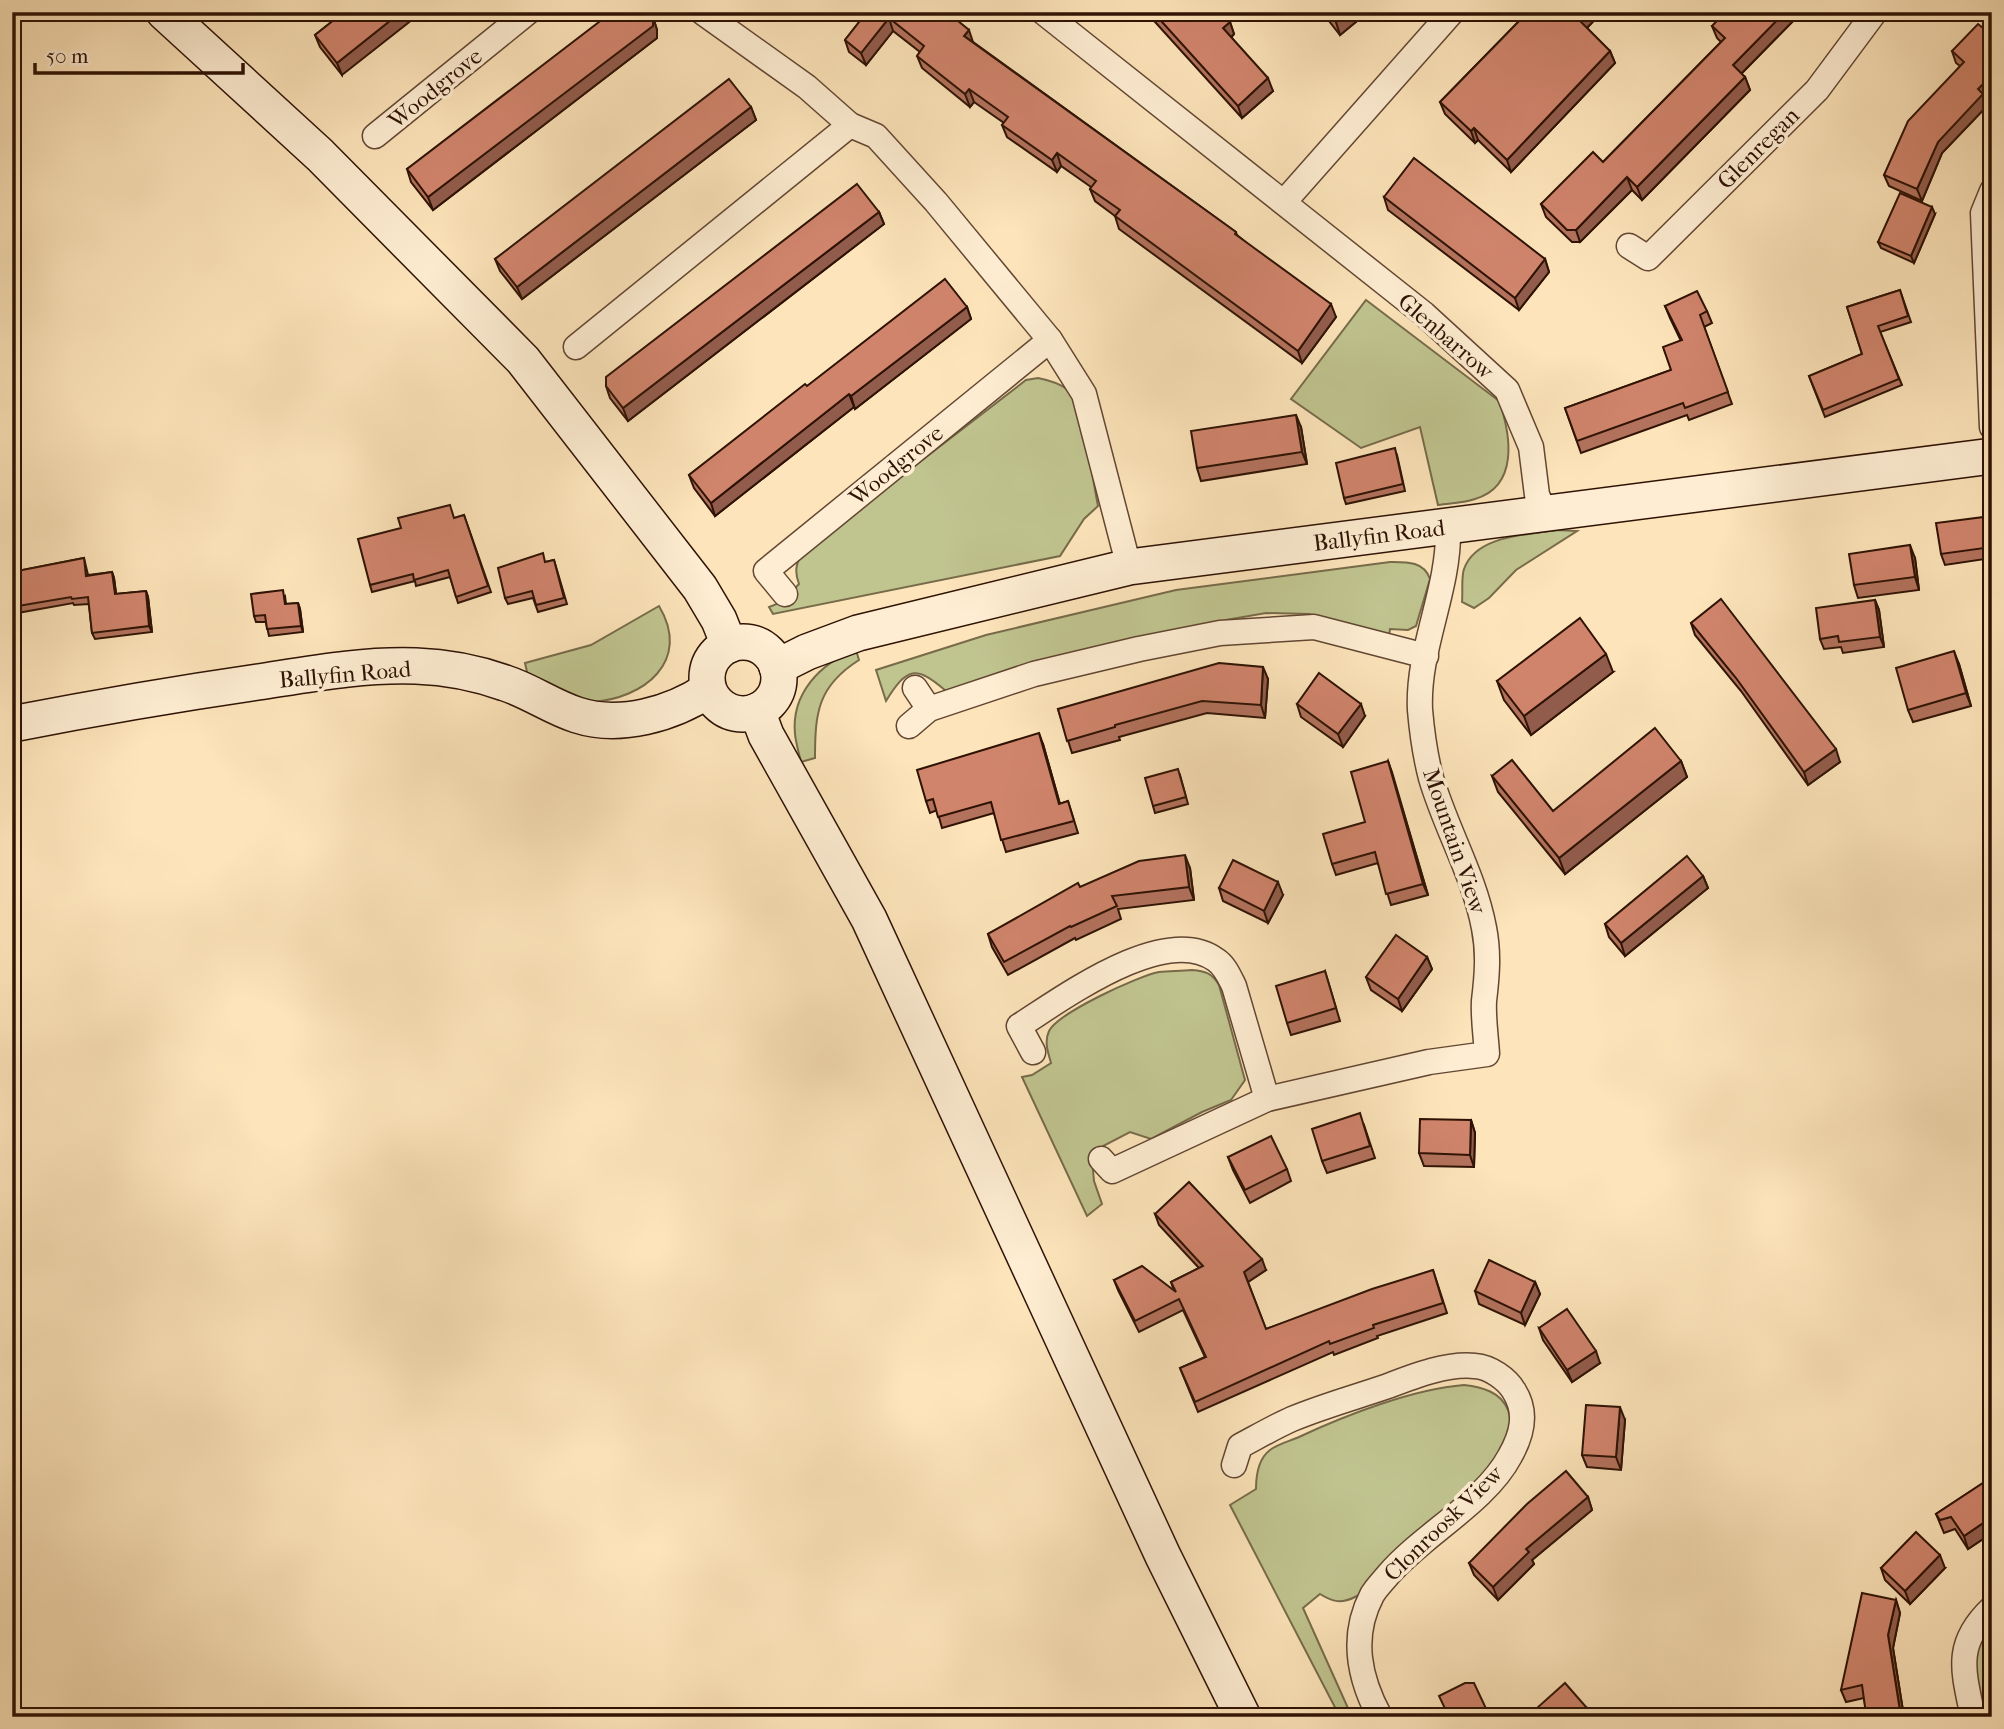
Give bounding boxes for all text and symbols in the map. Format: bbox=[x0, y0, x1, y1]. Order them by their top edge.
scale bar bbox=[35, 32, 243, 76]
street label: Woodgrove bbox=[382, 42, 488, 135]
text: 50 m bbox=[46, 44, 89, 68]
street label: Glenregan bbox=[1712, 101, 1805, 195]
street label: Glenbarrow bbox=[1392, 288, 1499, 386]
street label: Woodgrove bbox=[843, 419, 949, 512]
street label: Ballyfin Road bbox=[1312, 514, 1447, 557]
street label: Ballyfin Road bbox=[278, 655, 413, 694]
street label: Mountain View bbox=[1417, 765, 1492, 918]
street label: Clonroosk View bbox=[1378, 1459, 1509, 1587]

